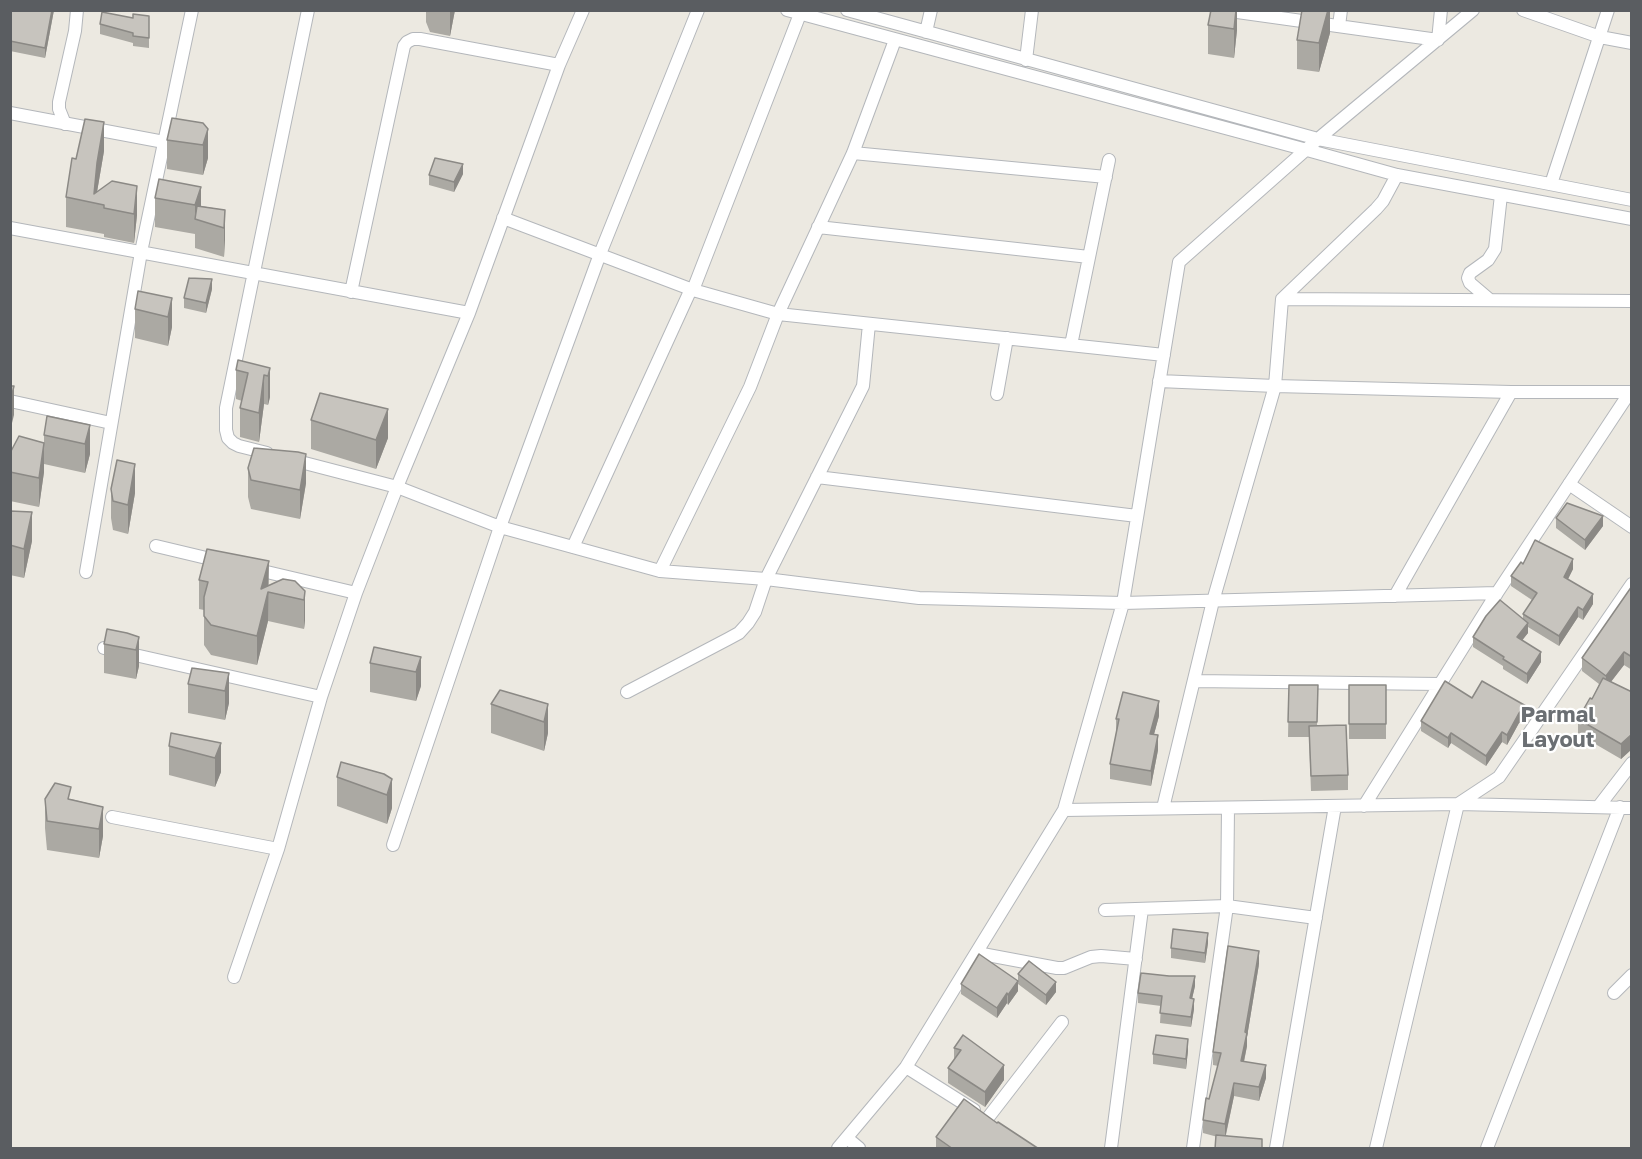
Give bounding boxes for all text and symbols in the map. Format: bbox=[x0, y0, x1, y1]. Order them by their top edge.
district label: Parmal Layout bbox=[1520, 702, 1596, 754]

